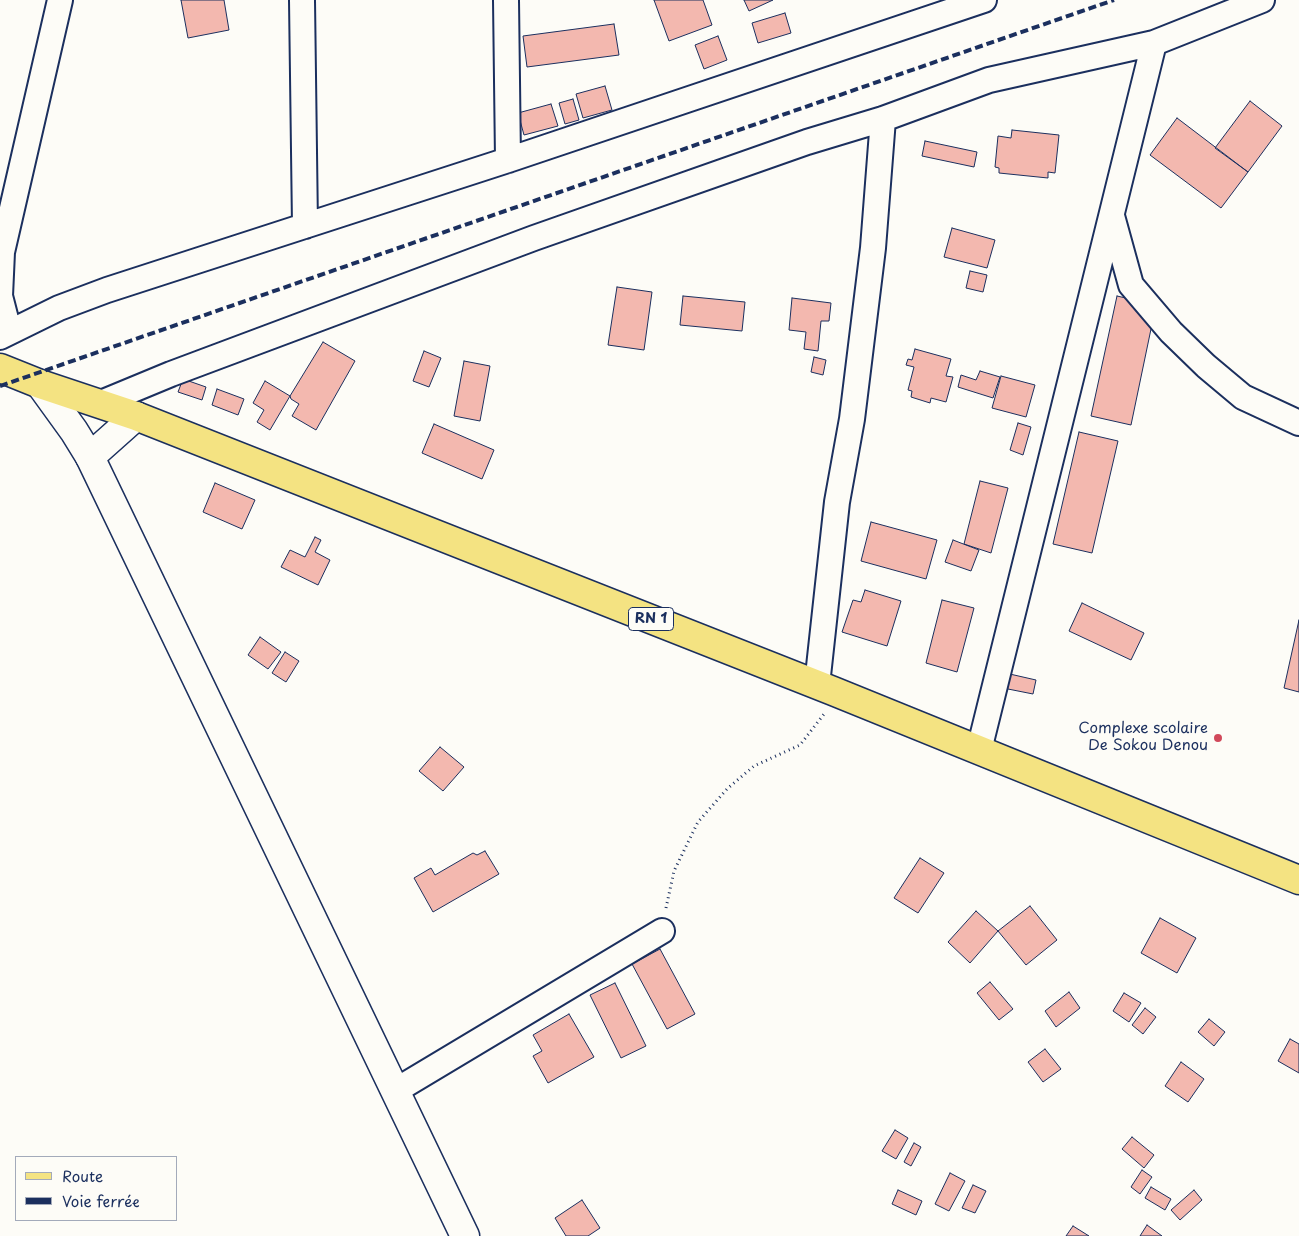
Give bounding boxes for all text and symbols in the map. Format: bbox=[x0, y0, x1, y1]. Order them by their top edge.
road number: RN 1 bbox=[628, 608, 674, 630]
place label: Complexe scolaire De Sokou Denou bbox=[1078, 720, 1208, 755]
marker: Complexe scolaire De Sokou Denou bbox=[1212, 732, 1224, 744]
legend bbox=[15, 1156, 178, 1221]
text: Route bbox=[62, 1164, 103, 1187]
text: Voie ferrée bbox=[62, 1189, 140, 1212]

